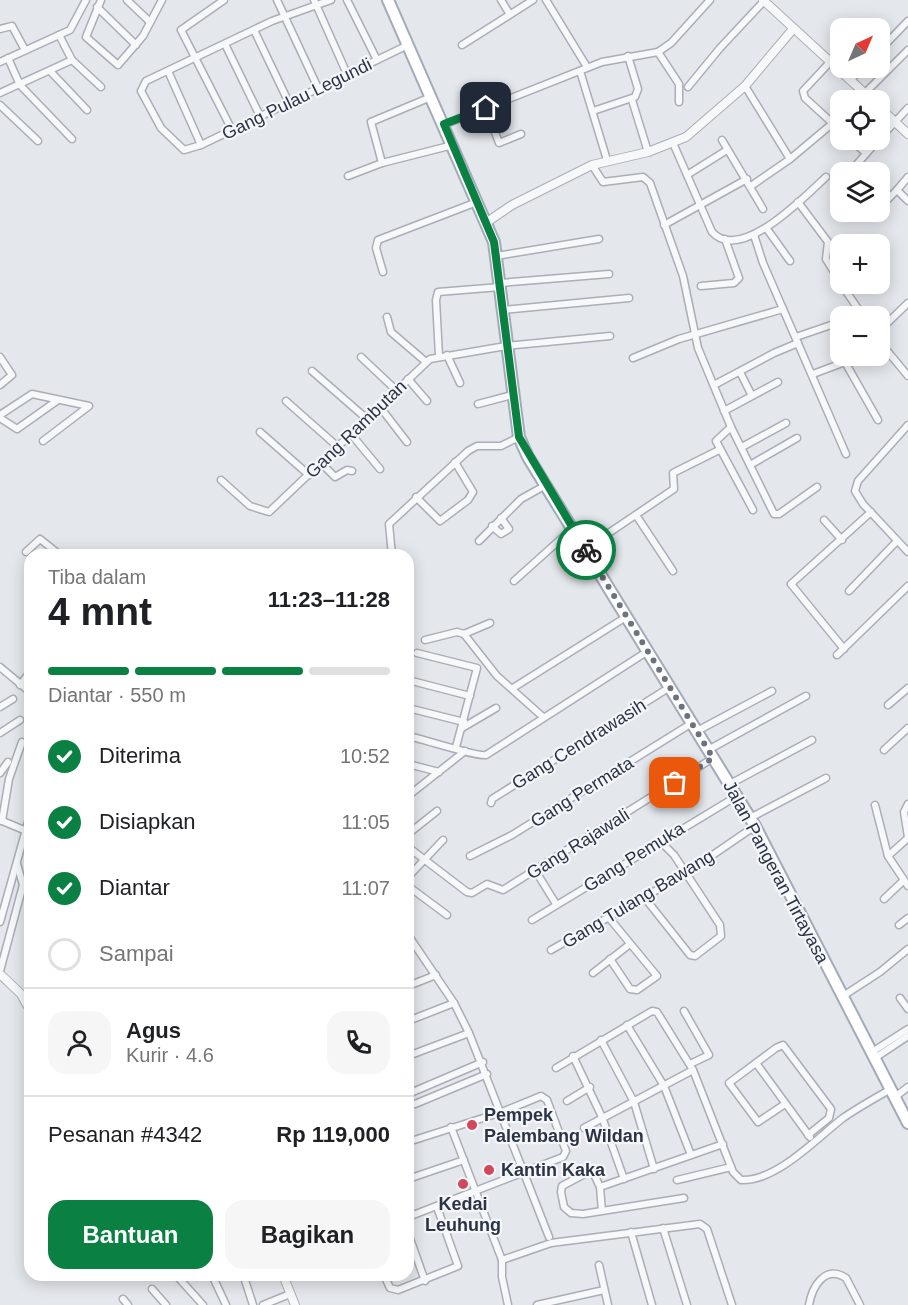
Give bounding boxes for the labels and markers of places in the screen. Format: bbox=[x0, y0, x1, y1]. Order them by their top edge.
pin bbox=[460, 82, 511, 133]
pin bbox=[649, 757, 700, 808]
place label: Pempek Palembang Wildan bbox=[484, 1105, 644, 1146]
marker: Pempek Palembang Wildan bbox=[465, 1118, 479, 1132]
place label: Kantin Kaka bbox=[501, 1160, 606, 1180]
marker: Kantin Kaka bbox=[482, 1163, 496, 1177]
marker: Kedai Leuhung bbox=[456, 1177, 470, 1191]
place label: Kedai Leuhung bbox=[425, 1194, 501, 1235]

